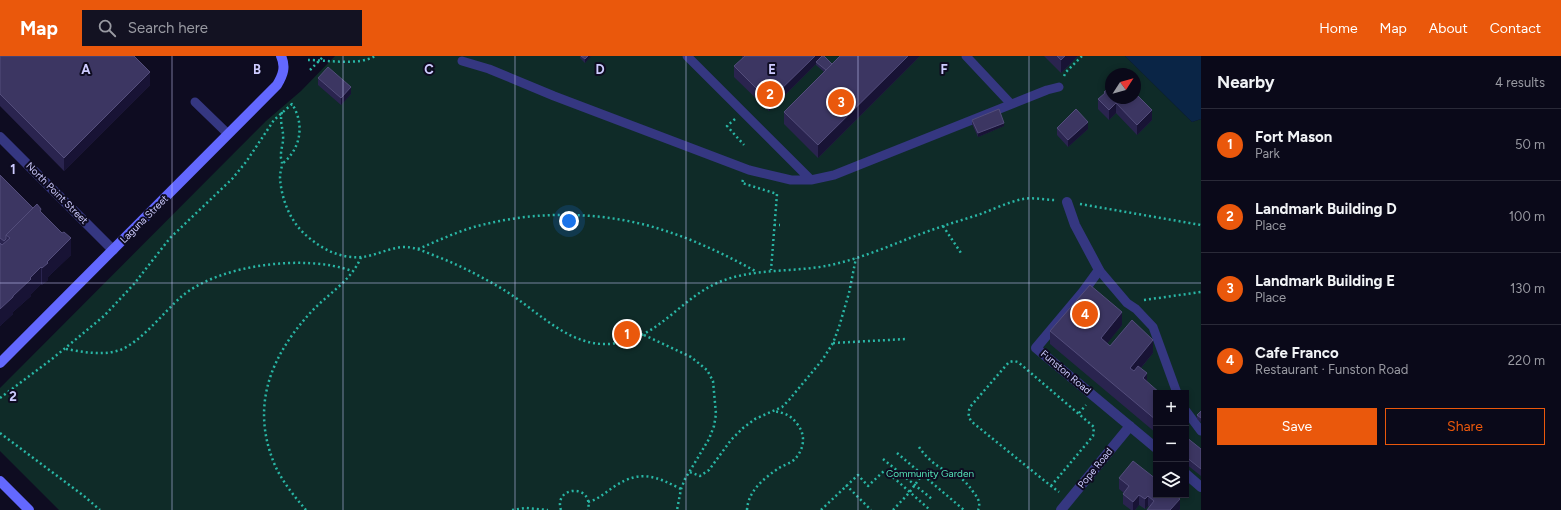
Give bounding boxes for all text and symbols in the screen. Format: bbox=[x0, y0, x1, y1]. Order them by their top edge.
search box bbox=[82, 10, 362, 46]
text: Map bbox=[20, 17, 58, 40]
icon: search bbox=[96, 17, 118, 39]
text: Search here bbox=[128, 19, 208, 37]
text: Home bbox=[1319, 20, 1358, 37]
text: Map bbox=[1380, 20, 1407, 37]
text: About bbox=[1429, 20, 1468, 37]
text: Contact bbox=[1490, 20, 1541, 37]
text: A bbox=[81, 62, 91, 77]
text: B bbox=[253, 62, 261, 77]
text: C bbox=[424, 62, 434, 77]
text: D bbox=[595, 62, 605, 77]
text: E bbox=[768, 62, 776, 77]
text: F bbox=[940, 62, 948, 77]
north arrow bbox=[1105, 68, 1141, 104]
text: Nearby bbox=[1217, 72, 1275, 92]
text: 4 results bbox=[1495, 75, 1545, 90]
pin: 2 bbox=[757, 79, 783, 109]
pin: 3 bbox=[828, 87, 854, 117]
text: Fort Mason bbox=[1255, 128, 1332, 146]
text: 1 bbox=[1227, 137, 1233, 152]
text: 50 m bbox=[1515, 137, 1545, 152]
text: Park bbox=[1255, 146, 1280, 161]
street label: North Point Street bbox=[23, 159, 91, 227]
text: 1 bbox=[10, 162, 16, 177]
street label: Laguna Street bbox=[117, 192, 171, 246]
text: Landmark Building D bbox=[1255, 200, 1397, 218]
text: 2 bbox=[1226, 209, 1234, 224]
text: 100 m bbox=[1509, 209, 1545, 224]
your location bbox=[559, 211, 579, 231]
text: Place bbox=[1255, 218, 1286, 233]
text: Landmark Building E bbox=[1255, 272, 1395, 290]
text: 3 bbox=[1226, 281, 1234, 296]
text: 130 m bbox=[1510, 281, 1545, 296]
text: Place bbox=[1255, 290, 1286, 305]
pin: 4 bbox=[1072, 299, 1098, 329]
pin: 1 bbox=[614, 319, 640, 349]
text: Cafe Franco bbox=[1255, 344, 1339, 362]
street label: Funston Road bbox=[1038, 347, 1094, 397]
text: 4 bbox=[1226, 353, 1234, 368]
text: 220 m bbox=[1508, 353, 1545, 368]
text: Restaurant · Funston Road bbox=[1255, 362, 1408, 377]
text: 2 bbox=[9, 389, 17, 404]
map controls bbox=[1153, 390, 1189, 498]
button: + bbox=[1153, 390, 1189, 426]
button: Save bbox=[1217, 408, 1377, 445]
button: Share bbox=[1385, 408, 1545, 445]
button: − bbox=[1153, 426, 1189, 462]
street label: Pope Road bbox=[1075, 445, 1115, 491]
button: layers bbox=[1153, 462, 1189, 498]
park label: Community Garden bbox=[886, 467, 974, 480]

